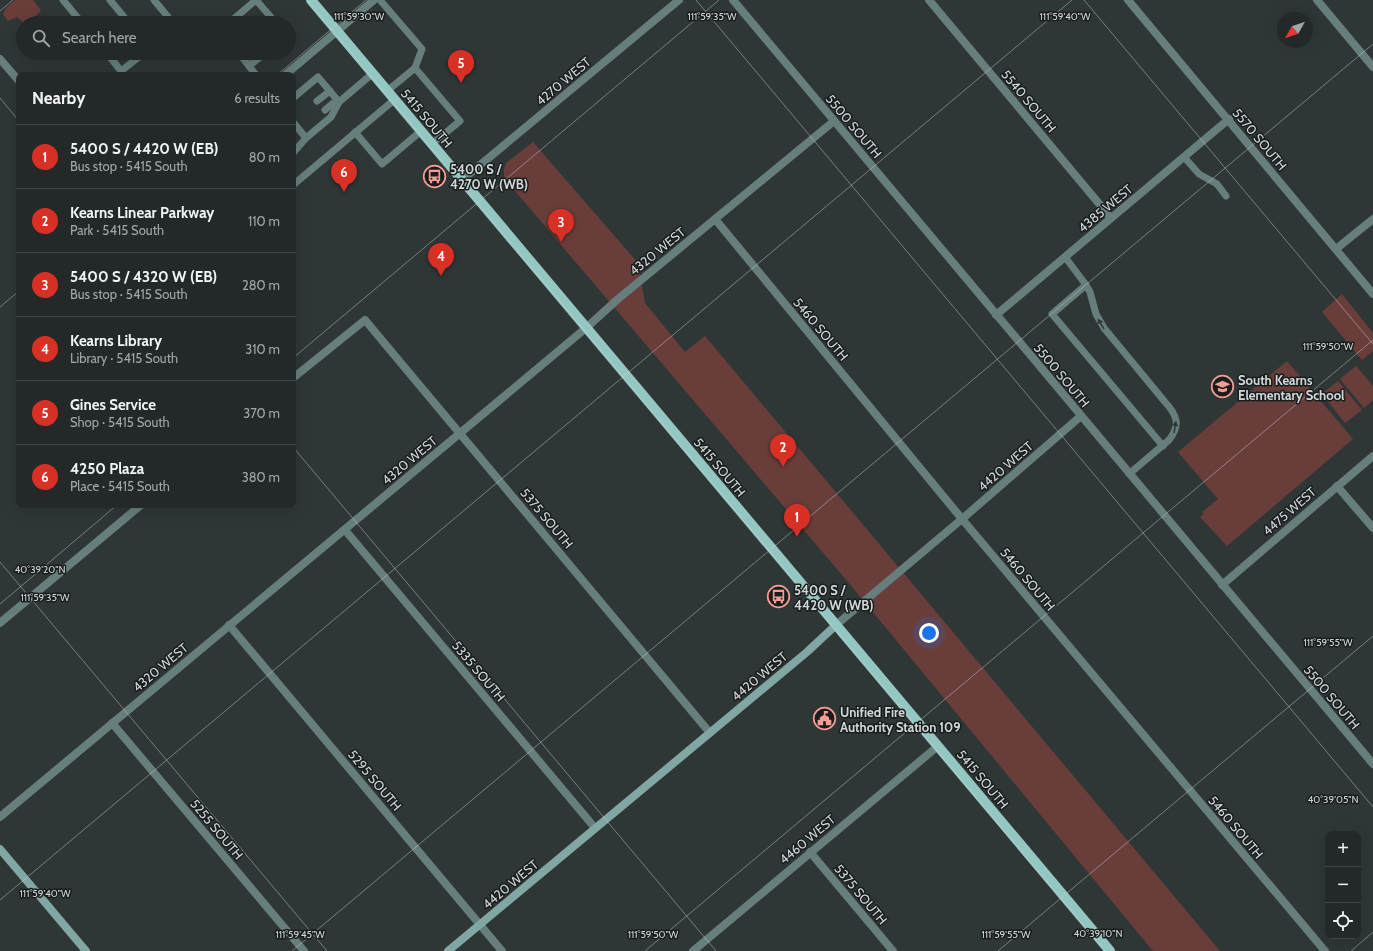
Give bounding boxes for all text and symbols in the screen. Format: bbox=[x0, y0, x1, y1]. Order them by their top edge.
text: 111°59'30"W bbox=[334, 10, 385, 23]
text: 111°59'35"W bbox=[687, 10, 737, 23]
text: 111°59'40"W bbox=[1040, 10, 1091, 23]
north arrow bbox=[1277, 12, 1313, 48]
search box bbox=[16, 16, 296, 60]
icon: search bbox=[30, 27, 52, 49]
text: Search here bbox=[62, 29, 137, 47]
pin: 5 bbox=[448, 50, 474, 83]
street label: 4270 WEST bbox=[532, 53, 594, 109]
street label: 5540 SOUTH bbox=[998, 66, 1060, 136]
street label: 5415 SOUTH bbox=[398, 85, 456, 151]
text: Nearby bbox=[32, 88, 85, 108]
text: 6 results bbox=[234, 90, 280, 106]
street label: 5500 SOUTH bbox=[823, 91, 885, 161]
street label: 5570 SOUTH bbox=[1230, 105, 1290, 173]
text: 5400 S / 4420 W (EB) bbox=[70, 140, 218, 158]
text: 1 bbox=[43, 149, 47, 165]
text: 80 m bbox=[249, 149, 280, 165]
text: Bus stop · 5415 South bbox=[70, 158, 188, 174]
pin: 6 bbox=[331, 159, 357, 192]
place label: 5400 S / 4270 W (WB) bbox=[450, 161, 528, 192]
bus stop icon: 5400 S / 4270 W (WB) bbox=[421, 163, 447, 189]
street label: 4385 WEST bbox=[1074, 180, 1136, 235]
text: Kearns Linear Parkway bbox=[70, 204, 214, 222]
pin: 3 bbox=[548, 209, 574, 242]
text: 2 bbox=[42, 213, 48, 229]
text: 110 m bbox=[248, 213, 280, 229]
text: Park · 5415 South bbox=[70, 222, 164, 238]
street label: 4320 WEST bbox=[626, 224, 688, 278]
pin: 4 bbox=[428, 243, 454, 276]
text: 5400 S / 4320 W (EB) bbox=[70, 268, 217, 286]
text: 3 bbox=[41, 277, 49, 293]
text: 280 m bbox=[242, 277, 280, 293]
text: Bus stop · 5415 South bbox=[70, 286, 188, 302]
street label: 5460 SOUTH bbox=[790, 294, 852, 364]
one-way arrow bbox=[1098, 318, 1105, 330]
text: Kearns Library bbox=[70, 332, 162, 350]
street label: 5500 SOUTH bbox=[1031, 340, 1093, 410]
text: 111°59'50"W bbox=[1303, 340, 1354, 353]
text: 4 bbox=[41, 341, 49, 357]
text: 310 m bbox=[245, 341, 280, 357]
text: Library · 5415 South bbox=[70, 350, 178, 366]
place label: South Kearns Elementary School bbox=[1238, 372, 1345, 403]
school or university icon: South Kearns Elementary School bbox=[1209, 374, 1235, 400]
text: Gines Service bbox=[70, 396, 156, 414]
text: 5 bbox=[42, 405, 48, 421]
text: 370 m bbox=[243, 405, 280, 421]
text: Shop · 5415 South bbox=[70, 414, 170, 430]
one-way arrow bbox=[1172, 421, 1178, 433]
street label: 4320 WEST bbox=[378, 432, 440, 488]
street label: 5415 SOUTH bbox=[691, 434, 749, 500]
pin: 2 bbox=[770, 434, 796, 467]
street label: 4420 WEST bbox=[974, 438, 1036, 494]
text: 4250 Plaza bbox=[70, 460, 144, 478]
text: 6 bbox=[41, 469, 49, 485]
text: 380 m bbox=[242, 469, 280, 485]
text: Place · 5415 South bbox=[70, 478, 170, 494]
street label: 4475 WEST bbox=[1259, 483, 1319, 539]
street label: 5375 SOUTH bbox=[517, 485, 577, 551]
pin: 1 bbox=[784, 504, 810, 537]
street label: 5460 SOUTH bbox=[997, 544, 1059, 614]
text: 40°39'20"N bbox=[15, 563, 65, 576]
place label: 5400 S / 4420 W (WB) bbox=[794, 582, 873, 613]
bus stop icon: 5400 S / 4420 W (WB) bbox=[766, 584, 792, 610]
text: 111°59'35"W bbox=[20, 591, 70, 604]
your location bbox=[919, 623, 939, 643]
text: 111°59'55"W bbox=[1303, 636, 1353, 649]
street label: 5335 SOUTH bbox=[449, 637, 509, 705]
street label: 4320 WEST bbox=[129, 639, 191, 695]
street label: 4420 WEST bbox=[728, 648, 790, 704]
street label: 5500 SOUTH bbox=[1301, 662, 1363, 732]
place label: Unified Fire Authority Station 109 bbox=[840, 704, 961, 735]
public building icon: Unified Fire Authority Station 109 bbox=[811, 706, 837, 732]
street label: 5295 SOUTH bbox=[345, 746, 405, 814]
street label: 5415 SOUTH bbox=[954, 746, 1012, 812]
street label: 5460 SOUTH bbox=[1205, 792, 1267, 862]
text: 40°39'05"N bbox=[1307, 793, 1359, 806]
street label: 5255 SOUTH bbox=[187, 796, 247, 862]
street label: 4460 WEST bbox=[776, 811, 838, 867]
map controls bbox=[1325, 831, 1361, 939]
button: + bbox=[1325, 831, 1361, 867]
street label: 4420 WEST bbox=[479, 856, 541, 912]
street label: 5375 SOUTH bbox=[831, 861, 891, 927]
button: − bbox=[1325, 867, 1361, 903]
text: 111°59'40"W bbox=[20, 887, 71, 900]
button: locate bbox=[1325, 903, 1361, 939]
text: 40°39'10"N bbox=[1074, 927, 1122, 940]
text: 111°59'45"W bbox=[275, 928, 325, 941]
text: 111°59'50"W bbox=[628, 928, 679, 941]
text: 111°59'55"W bbox=[981, 928, 1031, 941]

